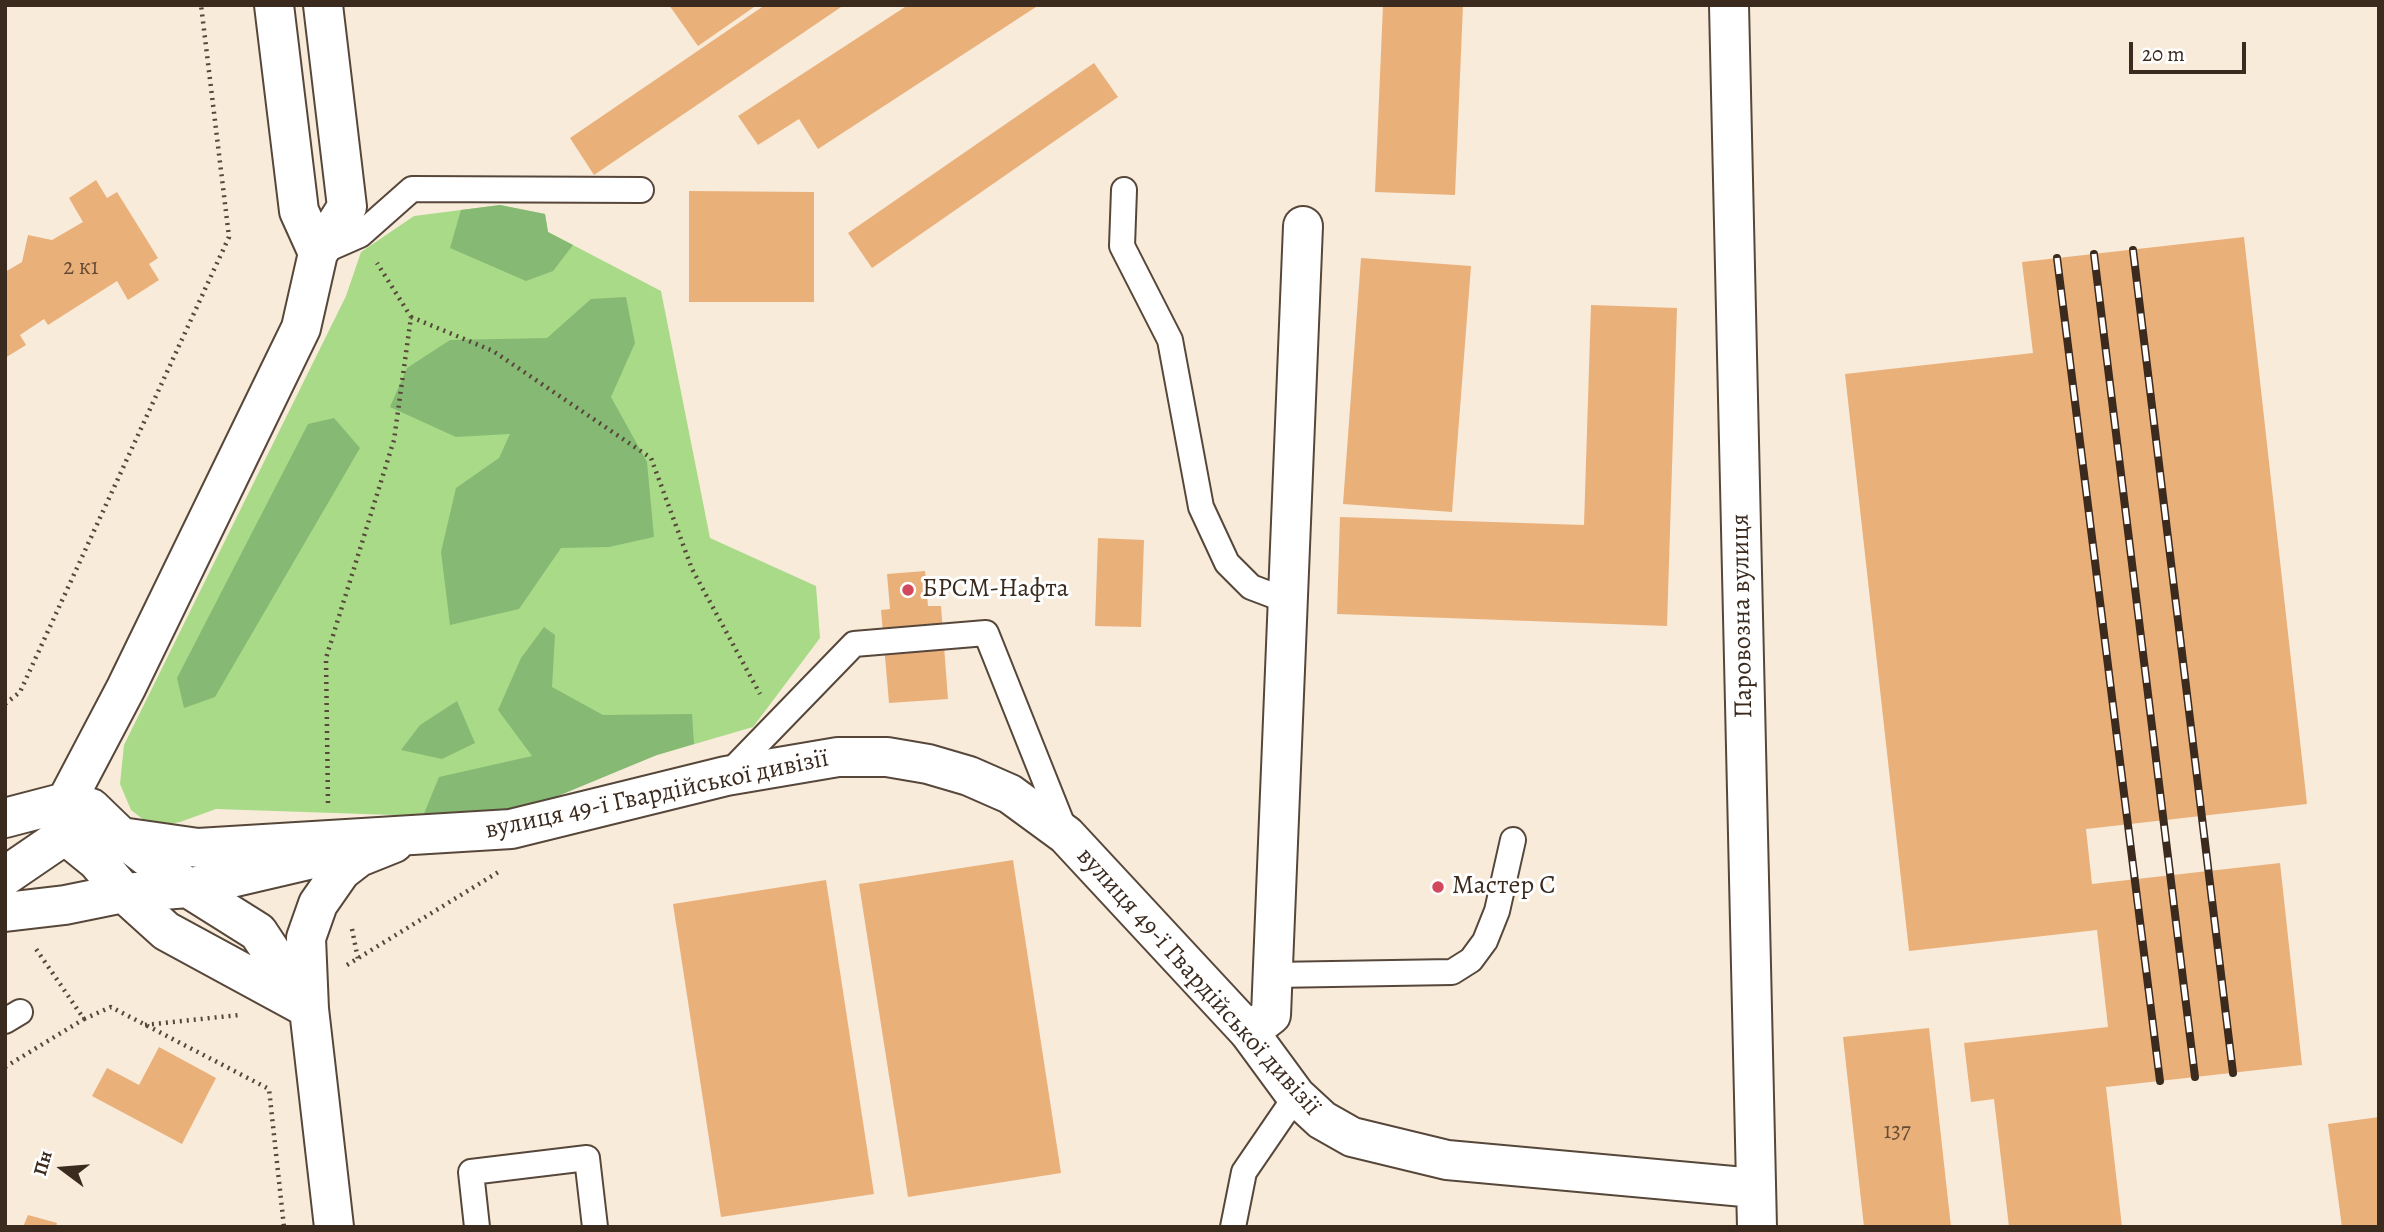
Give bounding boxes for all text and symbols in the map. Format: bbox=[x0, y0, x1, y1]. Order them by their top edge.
scale bar bbox=[2132, 28, 2249, 72]
text: 20 m bbox=[2142, 40, 2185, 68]
house number: 2 к1 bbox=[63, 254, 99, 282]
street label: Паровозна вулиця bbox=[1726, 513, 1760, 719]
place label: БРСМ-Нафта bbox=[922, 574, 1069, 606]
marker: БРСМ-Нафта bbox=[900, 582, 916, 598]
street label: вулиця 49-ї Гвардійської дивізії bbox=[482, 743, 832, 847]
street label: вулиця 49-ї Гвардійської дивізії bbox=[1069, 841, 1327, 1123]
place label: Мастер С bbox=[1452, 871, 1556, 903]
marker: Мастер С bbox=[1430, 879, 1446, 895]
house number: 137 bbox=[1883, 1118, 1911, 1146]
north arrow bbox=[28, 1134, 98, 1204]
text: Пн bbox=[27, 1148, 59, 1179]

